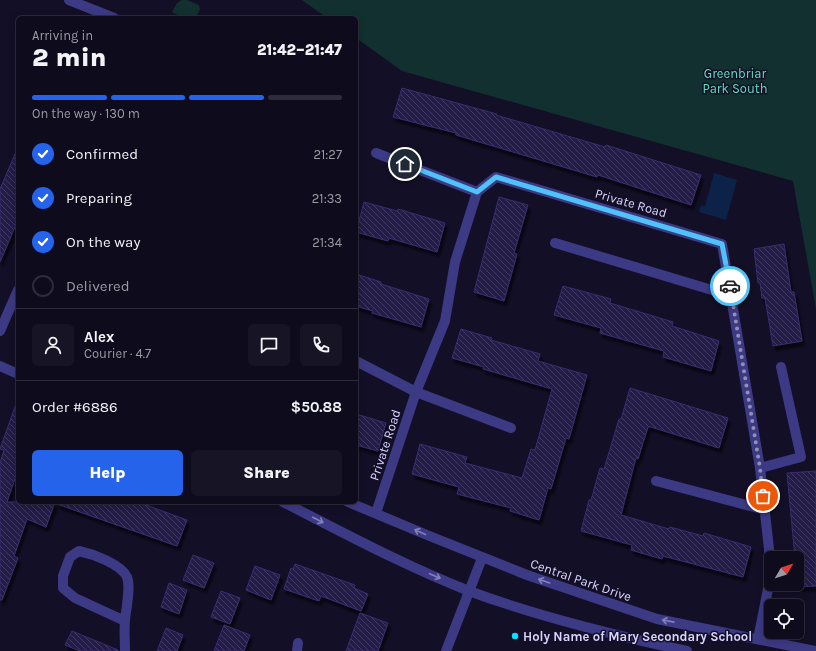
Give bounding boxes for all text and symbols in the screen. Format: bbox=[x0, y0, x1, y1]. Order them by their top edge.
text: Arriving in bbox=[32, 28, 93, 43]
text: 21:42–21:47 bbox=[257, 41, 342, 59]
text: 2 min bbox=[32, 42, 107, 73]
park label: Greenbriar Park South bbox=[702, 66, 768, 96]
text: On the way · 130 m bbox=[32, 106, 140, 121]
icon: check bbox=[32, 143, 54, 165]
text: Confirmed bbox=[66, 145, 138, 163]
text: 21:27 bbox=[314, 147, 342, 162]
pin bbox=[388, 147, 422, 181]
icon: home bbox=[394, 153, 416, 175]
street label: Private Road bbox=[593, 186, 669, 220]
icon: check bbox=[32, 187, 54, 209]
text: Preparing bbox=[66, 189, 132, 207]
text: 21:33 bbox=[312, 191, 342, 206]
icon: check bbox=[32, 231, 54, 253]
text: On the way bbox=[66, 233, 140, 251]
text: 21:34 bbox=[312, 235, 342, 250]
courier bbox=[710, 266, 750, 306]
icon: car bbox=[719, 275, 741, 297]
text: Delivered bbox=[66, 277, 130, 295]
button: person bbox=[32, 324, 74, 366]
button: chat bbox=[248, 324, 290, 366]
button: phone bbox=[300, 324, 342, 366]
text: Alex bbox=[84, 328, 114, 346]
text: Courier · 4.7 bbox=[84, 346, 151, 361]
text: Order #6886 bbox=[32, 398, 118, 416]
text: $50.88 bbox=[291, 398, 342, 416]
street label: Private Road bbox=[366, 407, 404, 483]
button: Help bbox=[32, 450, 183, 496]
button: Share bbox=[191, 450, 342, 496]
pin bbox=[746, 479, 780, 513]
icon: bag bbox=[752, 485, 774, 507]
one-way arrow bbox=[312, 516, 324, 524]
one-way arrow bbox=[414, 528, 426, 536]
north arrow bbox=[764, 551, 804, 591]
map controls bbox=[764, 551, 804, 639]
street label: Central Park Drive bbox=[529, 556, 634, 604]
one-way arrow bbox=[429, 573, 441, 581]
one-way arrow bbox=[538, 577, 551, 584]
button: locate bbox=[764, 599, 804, 639]
one-way arrow bbox=[662, 617, 675, 625]
place label: Holy Name of Mary Secondary School bbox=[523, 629, 752, 644]
marker: Holy Name of Mary Secondary School bbox=[510, 631, 520, 641]

